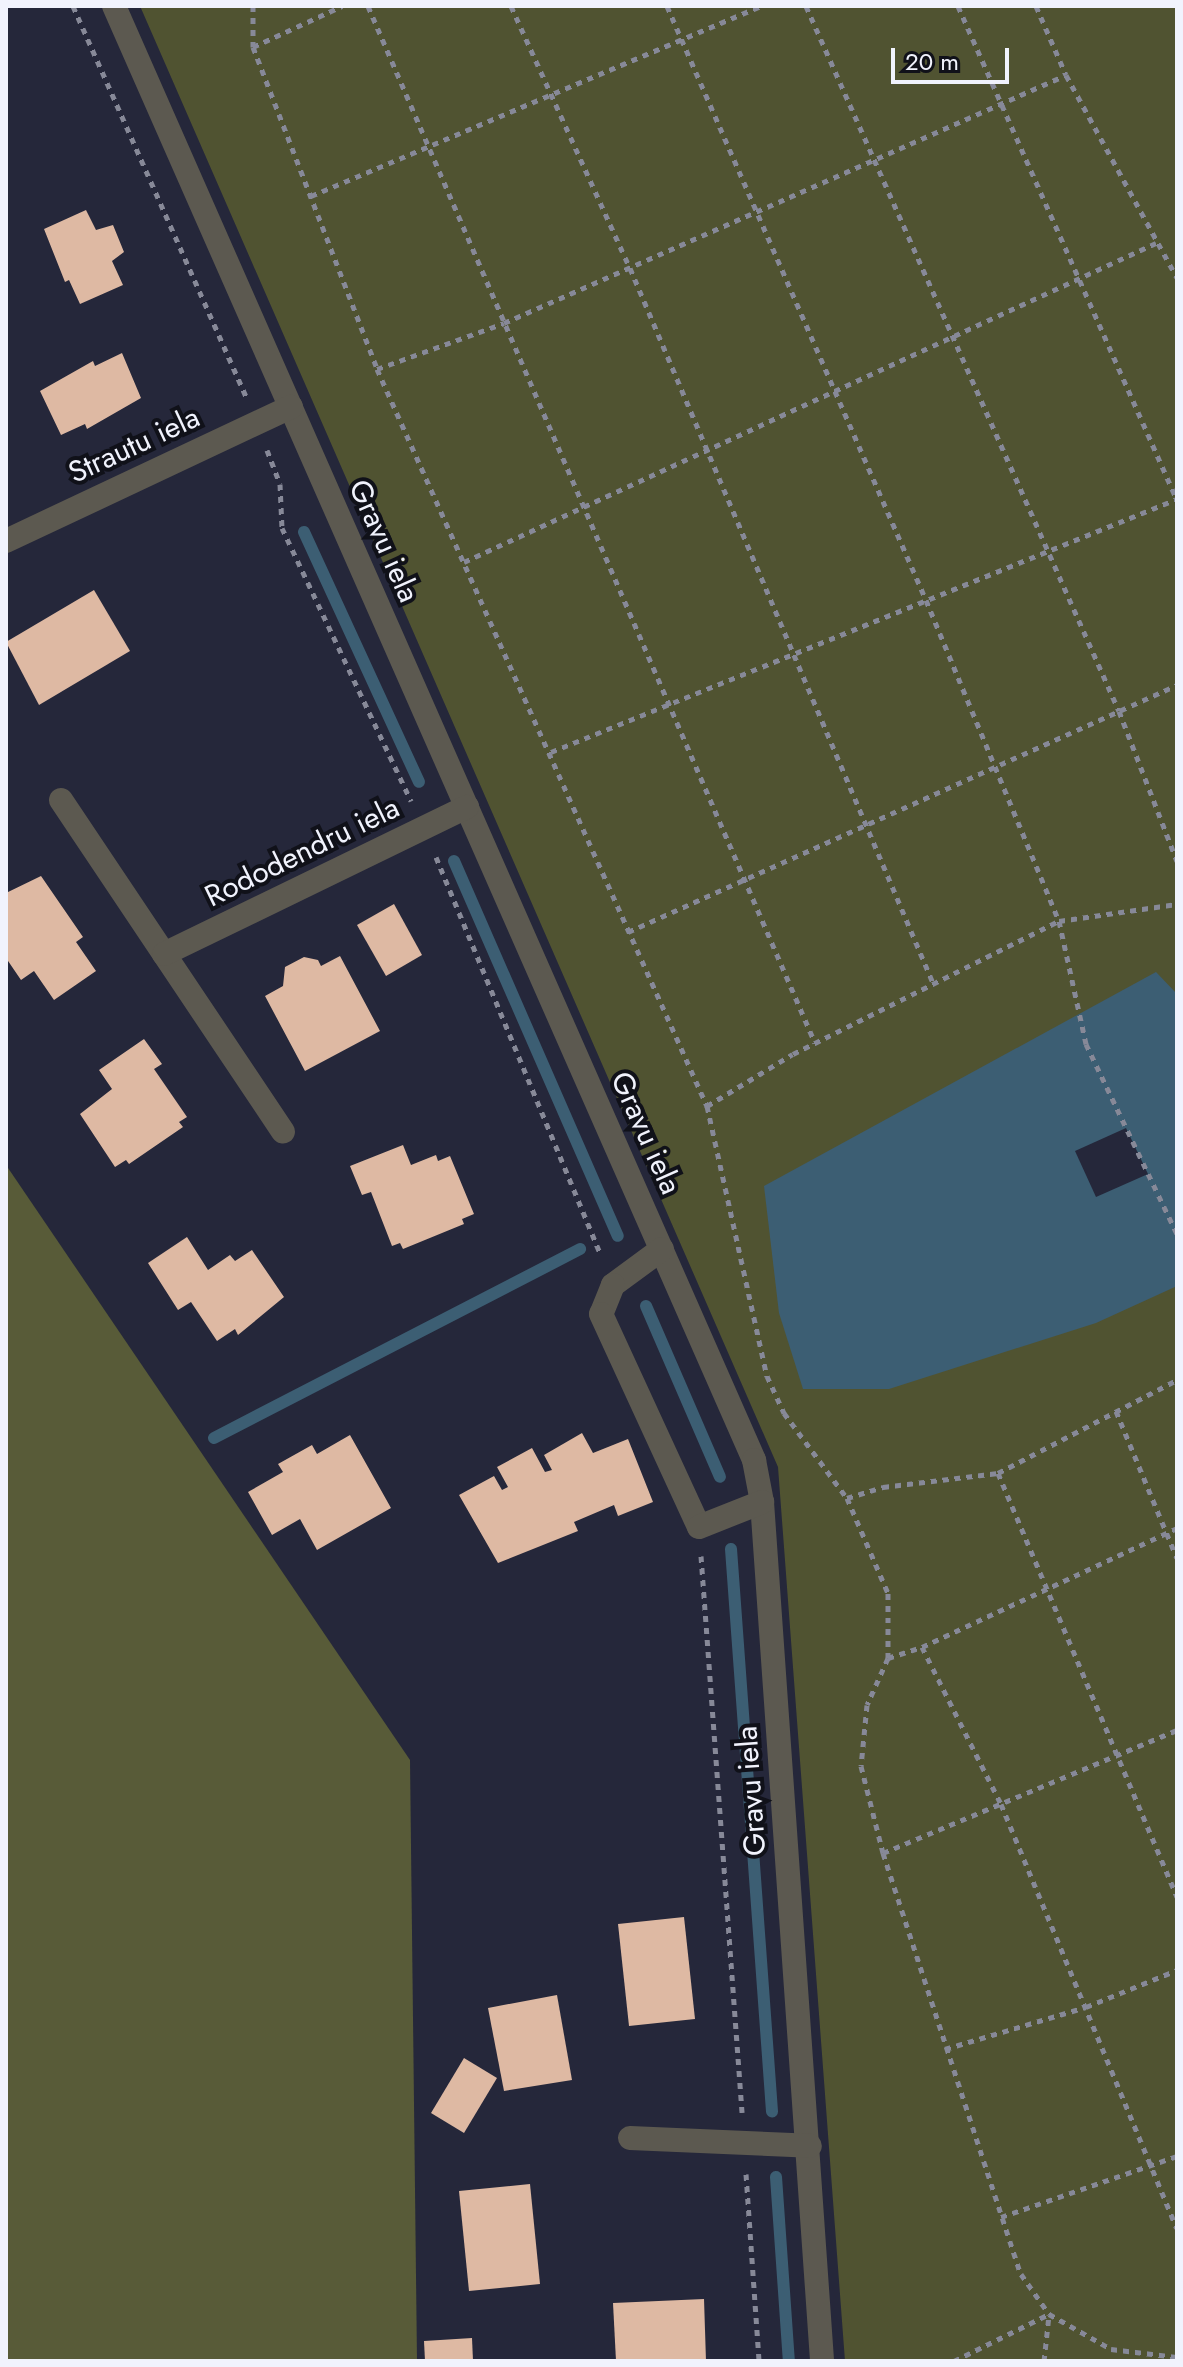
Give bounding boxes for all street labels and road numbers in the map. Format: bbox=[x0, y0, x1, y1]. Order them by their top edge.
street label: Strautu iela bbox=[63, 399, 205, 491]
street label: Gravu iela bbox=[341, 474, 427, 608]
street label: Rododendru iela bbox=[199, 789, 405, 915]
street label: Gravu iela bbox=[603, 1066, 689, 1200]
street label: Gravu iela bbox=[728, 1725, 774, 1857]

